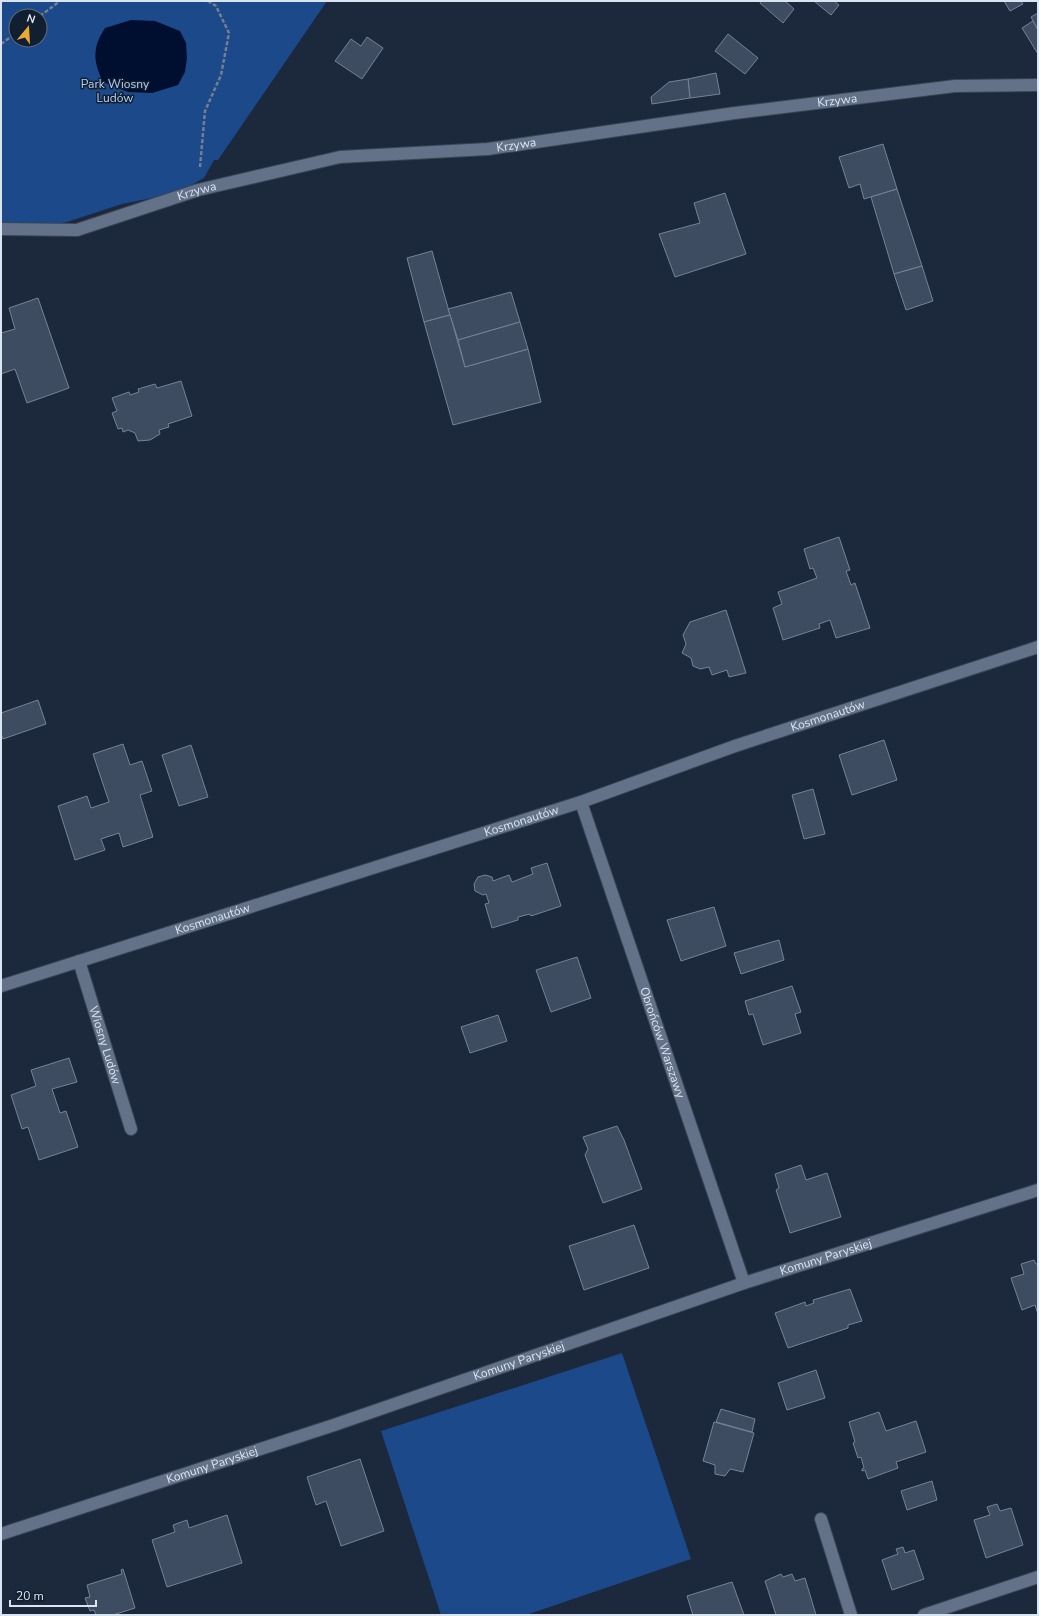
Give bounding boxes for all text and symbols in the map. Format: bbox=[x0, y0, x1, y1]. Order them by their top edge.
north arrow bbox=[8, 8, 48, 48]
text: N bbox=[25, 11, 37, 27]
park label: Park Wiosny Ludów bbox=[81, 76, 150, 106]
street label: Krzywa bbox=[816, 90, 858, 111]
street label: Krzywa bbox=[495, 134, 537, 156]
street label: Krzywa bbox=[175, 178, 218, 204]
street label: Kosmonautów bbox=[788, 696, 867, 735]
street label: Kosmonautów bbox=[482, 802, 561, 840]
street label: Kosmonautów bbox=[173, 900, 252, 938]
street label: Obrońców Warszawy bbox=[636, 985, 689, 1101]
street label: Wiosny Ludów bbox=[85, 1004, 125, 1086]
street label: Komuny Paryskiej bbox=[778, 1235, 874, 1279]
street label: Komuny Paryskiej bbox=[471, 1338, 567, 1384]
street label: Komuny Paryskiej bbox=[164, 1442, 260, 1487]
scale bar bbox=[10, 1582, 96, 1608]
text: 20 m bbox=[16, 1588, 44, 1604]

